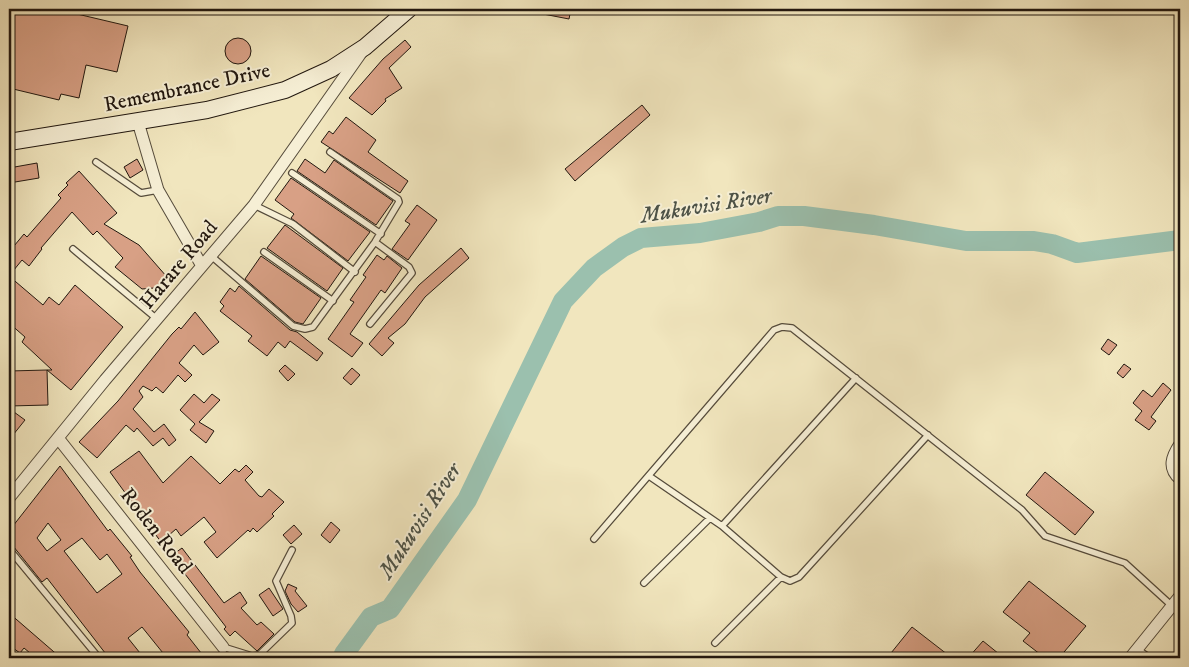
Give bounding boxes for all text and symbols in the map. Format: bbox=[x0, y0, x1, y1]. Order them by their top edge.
street label: Remembrance Drive bbox=[102, 58, 273, 118]
water label: Mukuvisi River bbox=[637, 182, 776, 230]
street label: Harare Road bbox=[134, 215, 224, 315]
water label: Mukuvisi River bbox=[372, 456, 468, 585]
street label: Roden Road bbox=[114, 483, 198, 580]

